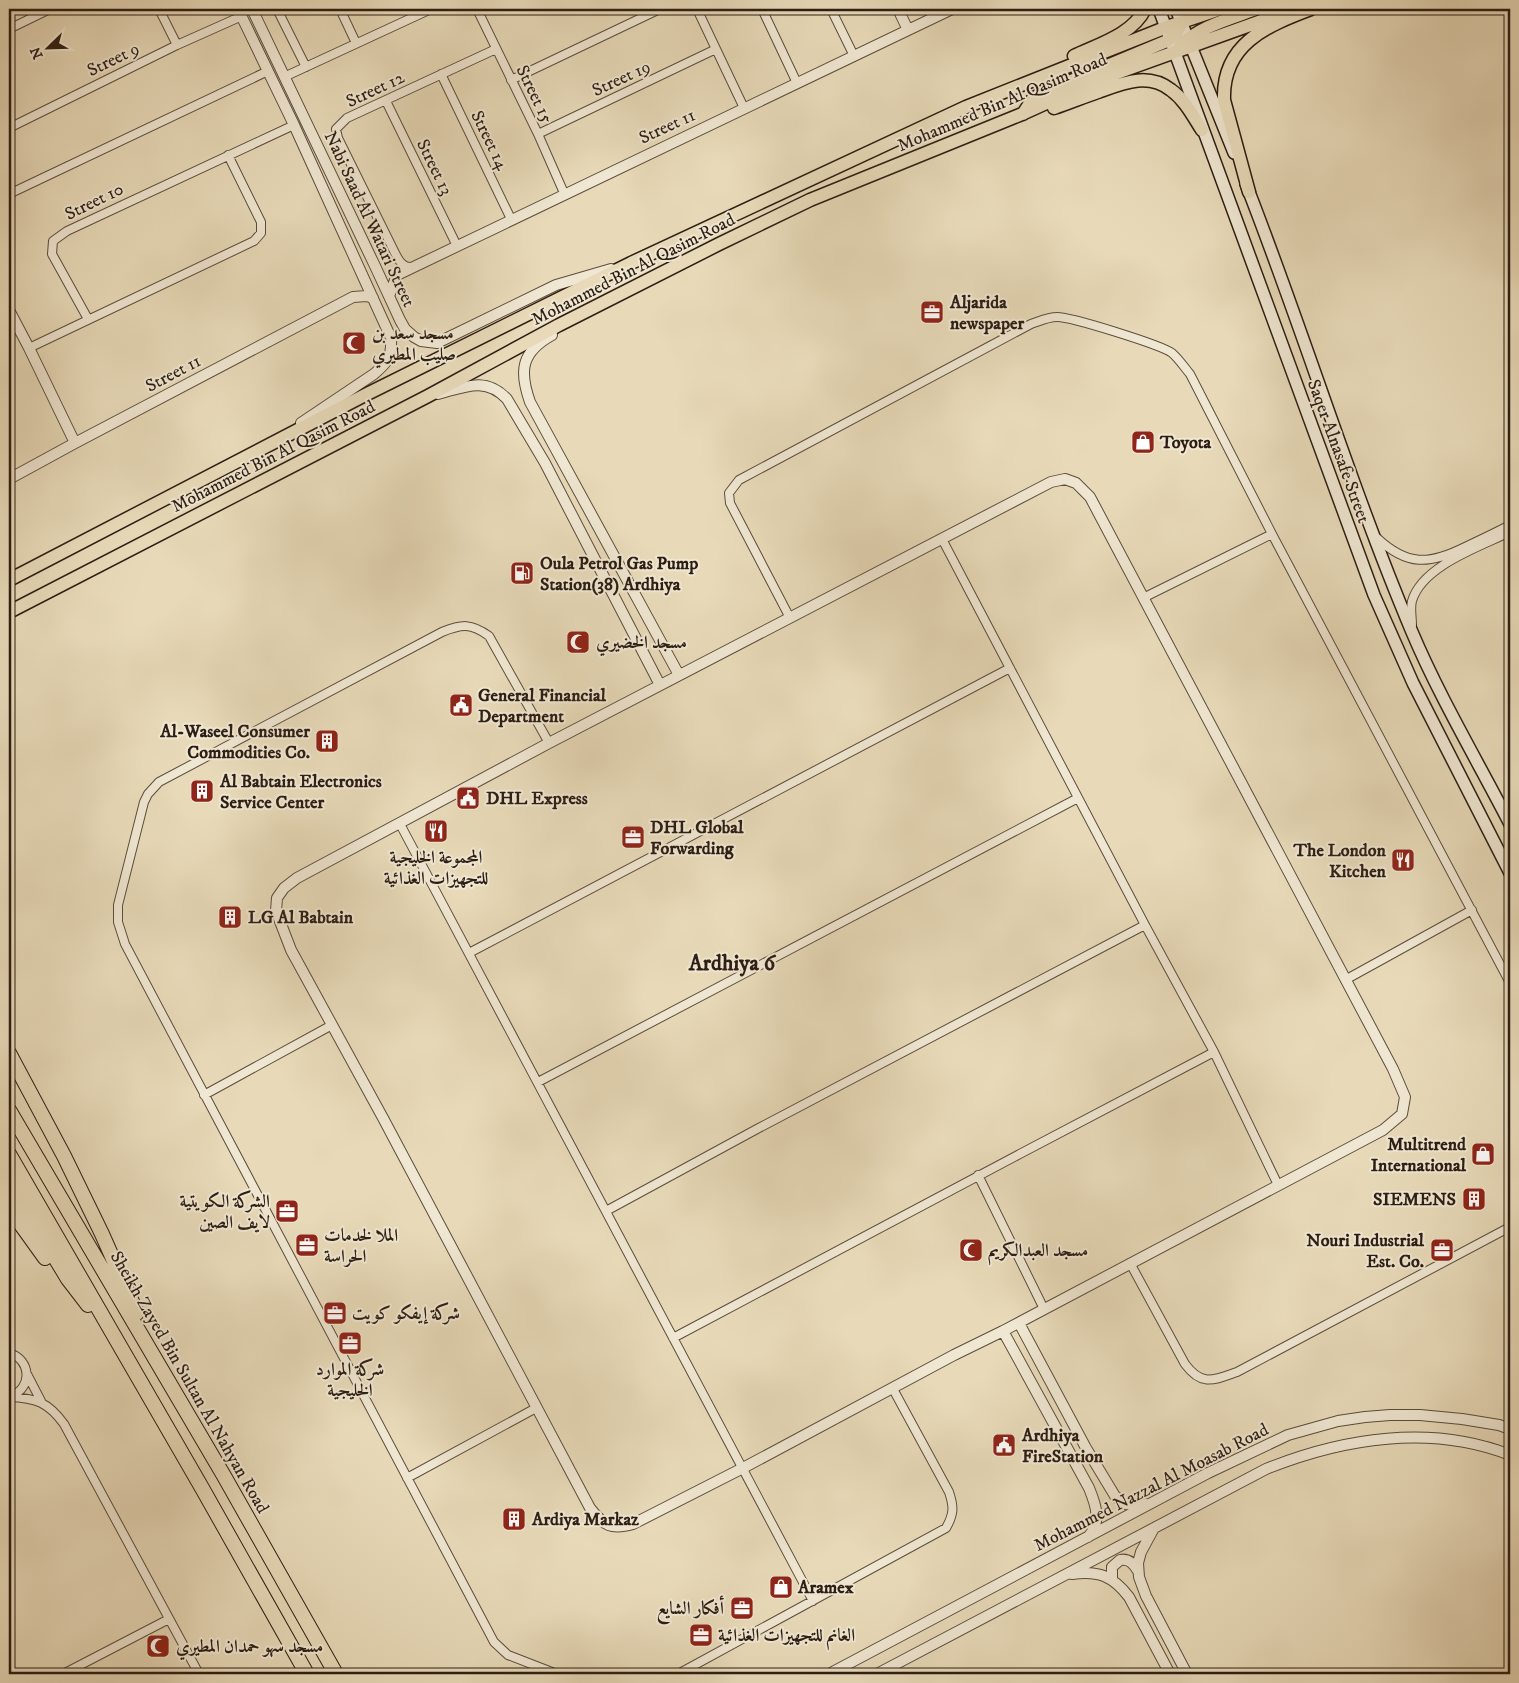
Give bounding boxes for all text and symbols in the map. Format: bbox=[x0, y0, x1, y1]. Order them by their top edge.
north arrow bbox=[22, 22, 72, 72]
street label: Street 9 bbox=[84, 38, 143, 82]
text: N bbox=[26, 43, 47, 61]
street label: Mohammed Bin Al Qasim Road bbox=[894, 49, 1110, 157]
street label: Street 19 bbox=[589, 56, 654, 102]
street label: Street 15 bbox=[511, 62, 558, 127]
street label: Street 12 bbox=[343, 67, 408, 113]
street label: Street 11 bbox=[636, 104, 699, 149]
street label: Street 14 bbox=[465, 107, 513, 174]
street label: Nabi Saad Al Watari Street bbox=[319, 128, 420, 311]
street label: Street 13 bbox=[411, 136, 457, 199]
street label: Street 10 bbox=[61, 178, 127, 226]
street label: Mohammed Bin Al Qasim Road bbox=[528, 209, 739, 331]
place label: Aljarida newspaper bbox=[949, 292, 1024, 335]
office icon: Aljarida newspaper bbox=[919, 299, 945, 325]
place label: مسجد سعد بن صليب المطيري bbox=[372, 323, 456, 369]
mosque icon: مسجد سعد بن صليب المطيري bbox=[341, 330, 367, 356]
street label: Street 11 bbox=[142, 350, 205, 398]
street label: Saqer Alnasafe Street bbox=[1302, 377, 1374, 526]
street label: Mohammed Bin Al Qasim Road bbox=[168, 396, 379, 518]
shop icon: Toyota bbox=[1130, 429, 1156, 455]
place label: Toyota bbox=[1159, 432, 1211, 454]
place label: Oula Petrol Gas Pump Station(38) Ardhiya bbox=[540, 553, 698, 596]
fuel station icon: Oula Petrol Gas Pump Station(38) Ardhiya bbox=[509, 560, 535, 586]
mosque icon: مسجد الخضيري bbox=[565, 629, 591, 655]
place label: مسجد الخضيري bbox=[596, 632, 687, 657]
place label: General Financial Department bbox=[478, 685, 607, 728]
public building icon: General Financial Department bbox=[448, 692, 474, 718]
place label: Al-Waseel Consumer Commodities Co. bbox=[159, 721, 310, 764]
building icon: Al-Waseel Consumer Commodities Co. bbox=[314, 728, 340, 754]
place label: Al Babtain Electronics Service Center bbox=[219, 771, 382, 814]
building icon: Al Babtain Electronics Service Center bbox=[189, 778, 215, 804]
public building icon: DHL Express bbox=[455, 785, 481, 811]
place label: DHL Express bbox=[486, 788, 588, 810]
place label: DHL Global Forwarding bbox=[650, 817, 744, 860]
restaurant icon: المجموعة الخليجية للتجهيزات الغذائية bbox=[423, 818, 449, 844]
office icon: DHL Global Forwarding bbox=[620, 824, 646, 850]
place label: The London Kitchen bbox=[1292, 840, 1387, 883]
place label: المجموعة الخليجية للتجهيزات الغذائية bbox=[384, 847, 489, 890]
restaurant icon: The London Kitchen bbox=[1390, 847, 1416, 873]
building icon: LG Al Babtain bbox=[217, 904, 243, 930]
place label: LG Al Babtain bbox=[248, 907, 354, 929]
district label: Ardhiya 6 bbox=[688, 950, 777, 977]
place label: Multitrend International bbox=[1371, 1134, 1467, 1177]
shop icon: Multitrend International bbox=[1470, 1141, 1496, 1167]
building icon: SIEMENS bbox=[1461, 1186, 1487, 1212]
place label: SIEMENS bbox=[1373, 1189, 1456, 1211]
place label: الشركة الكويتية لايف الصين bbox=[179, 1190, 271, 1234]
office icon: الشركة الكويتية لايف الصين bbox=[274, 1198, 300, 1224]
place label: الملا لخدمات الحراسة bbox=[324, 1225, 398, 1268]
place label: Nouri Industrial Est. Co. bbox=[1306, 1230, 1425, 1273]
office icon: الملا لخدمات الحراسة bbox=[294, 1232, 320, 1258]
mosque icon: مسجد العبدالكريم bbox=[958, 1237, 984, 1263]
office icon: Nouri Industrial Est. Co. bbox=[1429, 1237, 1455, 1263]
place label: مسجد العبدالكريم bbox=[988, 1240, 1088, 1266]
street label: Sheikh Zayed Bin Sultan Al Nahyan Road bbox=[105, 1247, 273, 1518]
office icon: شركة إيفكو كويت bbox=[322, 1300, 348, 1326]
place label: شركة إيفكو كويت bbox=[352, 1302, 460, 1325]
office icon: شركة الموارد الخليجية bbox=[337, 1330, 363, 1356]
place label: شركة الموارد الخليجية bbox=[316, 1358, 384, 1402]
street label: Mohammed Nazzal Al Moasab Road bbox=[1031, 1419, 1272, 1557]
place label: Ardhiya FireStation bbox=[1021, 1425, 1104, 1468]
public building icon: Ardhiya FireStation bbox=[991, 1432, 1017, 1458]
building icon: Ardiya Markaz bbox=[501, 1506, 527, 1532]
place label: Ardiya Markaz bbox=[531, 1509, 639, 1531]
shop icon: Aramex bbox=[768, 1574, 794, 1600]
place label: Aramex bbox=[797, 1577, 854, 1599]
place label: أفكار الشايع bbox=[657, 1595, 725, 1625]
office icon: أفكار الشايع bbox=[729, 1595, 755, 1621]
office icon: الغانم للتجهيزات الغذائية bbox=[688, 1622, 714, 1648]
place label: الغانم للتجهيزات الغذائية bbox=[718, 1625, 855, 1651]
mosque icon: مسجد سهو حمدان المطيري bbox=[145, 1633, 171, 1659]
place label: مسجد سهو حمدان المطيري bbox=[176, 1636, 323, 1661]

